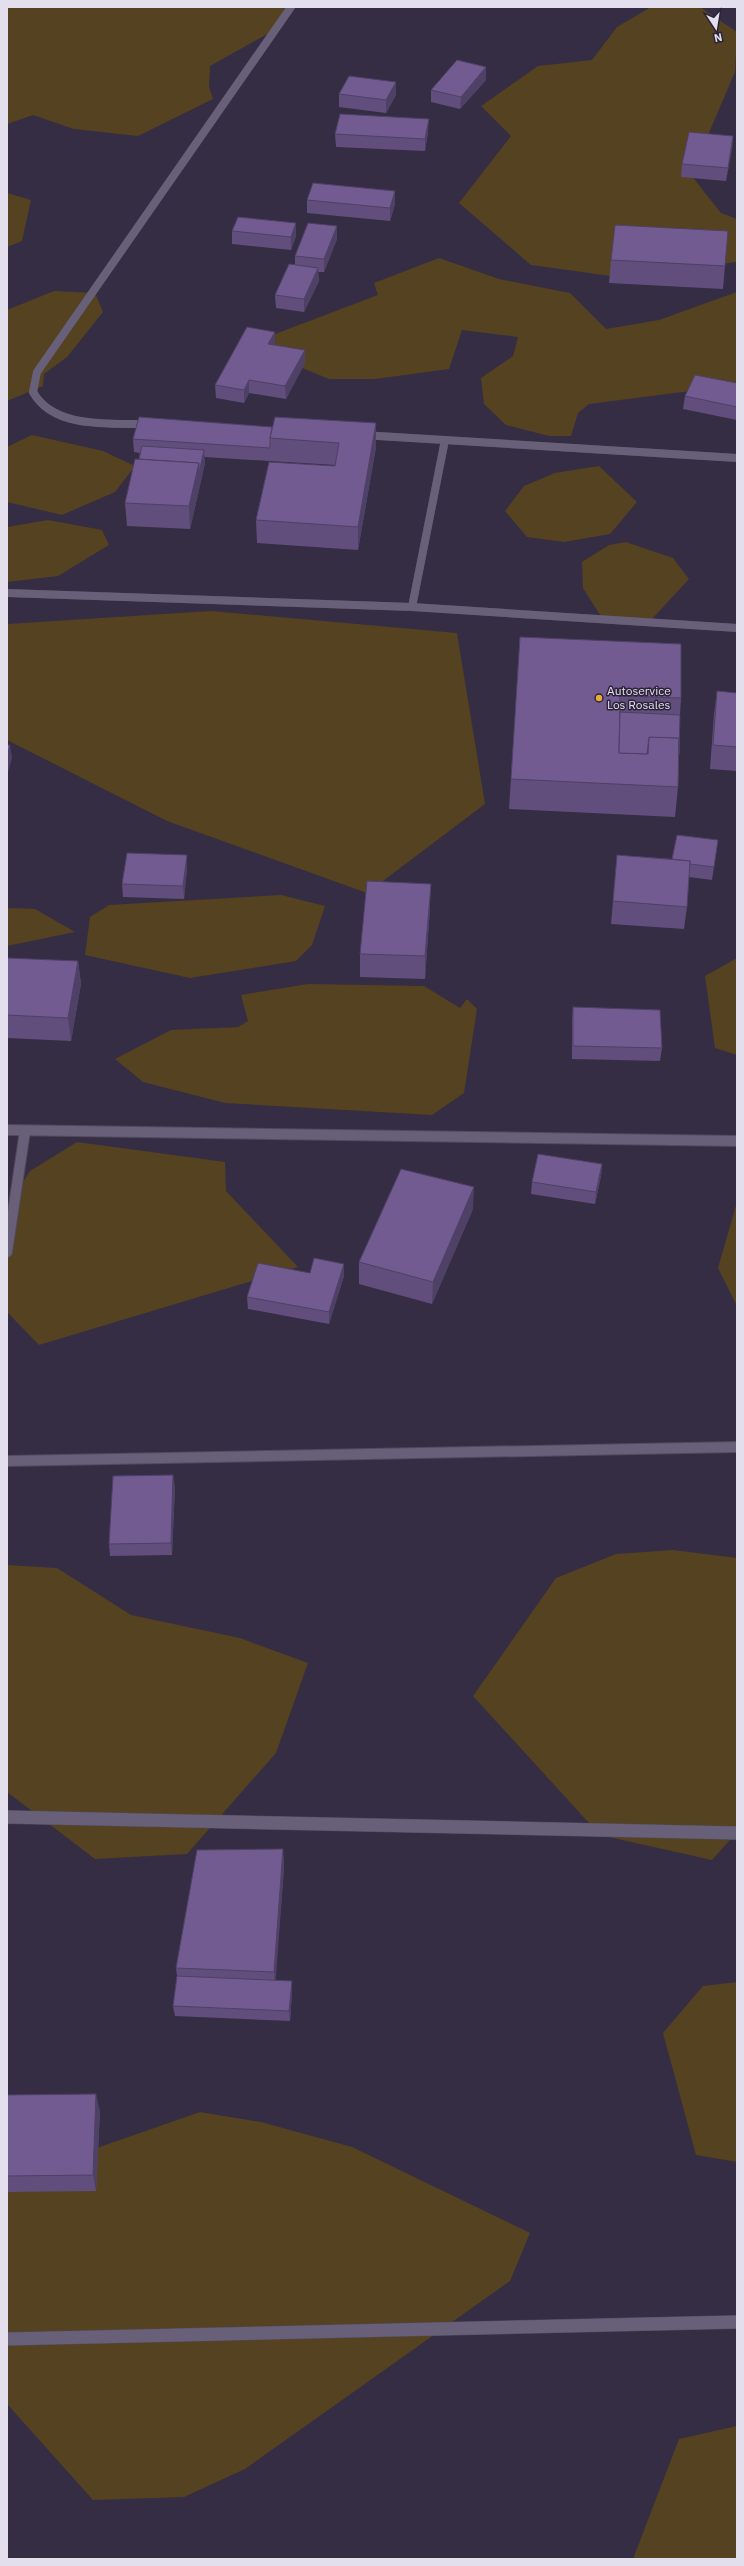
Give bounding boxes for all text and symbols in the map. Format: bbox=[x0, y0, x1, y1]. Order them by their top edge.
north arrow bbox=[696, 8, 736, 48]
text: N bbox=[713, 30, 723, 45]
place label: Autoservice Los Rosales bbox=[607, 683, 671, 712]
marker: Autoservice Los Rosales bbox=[594, 693, 604, 703]

